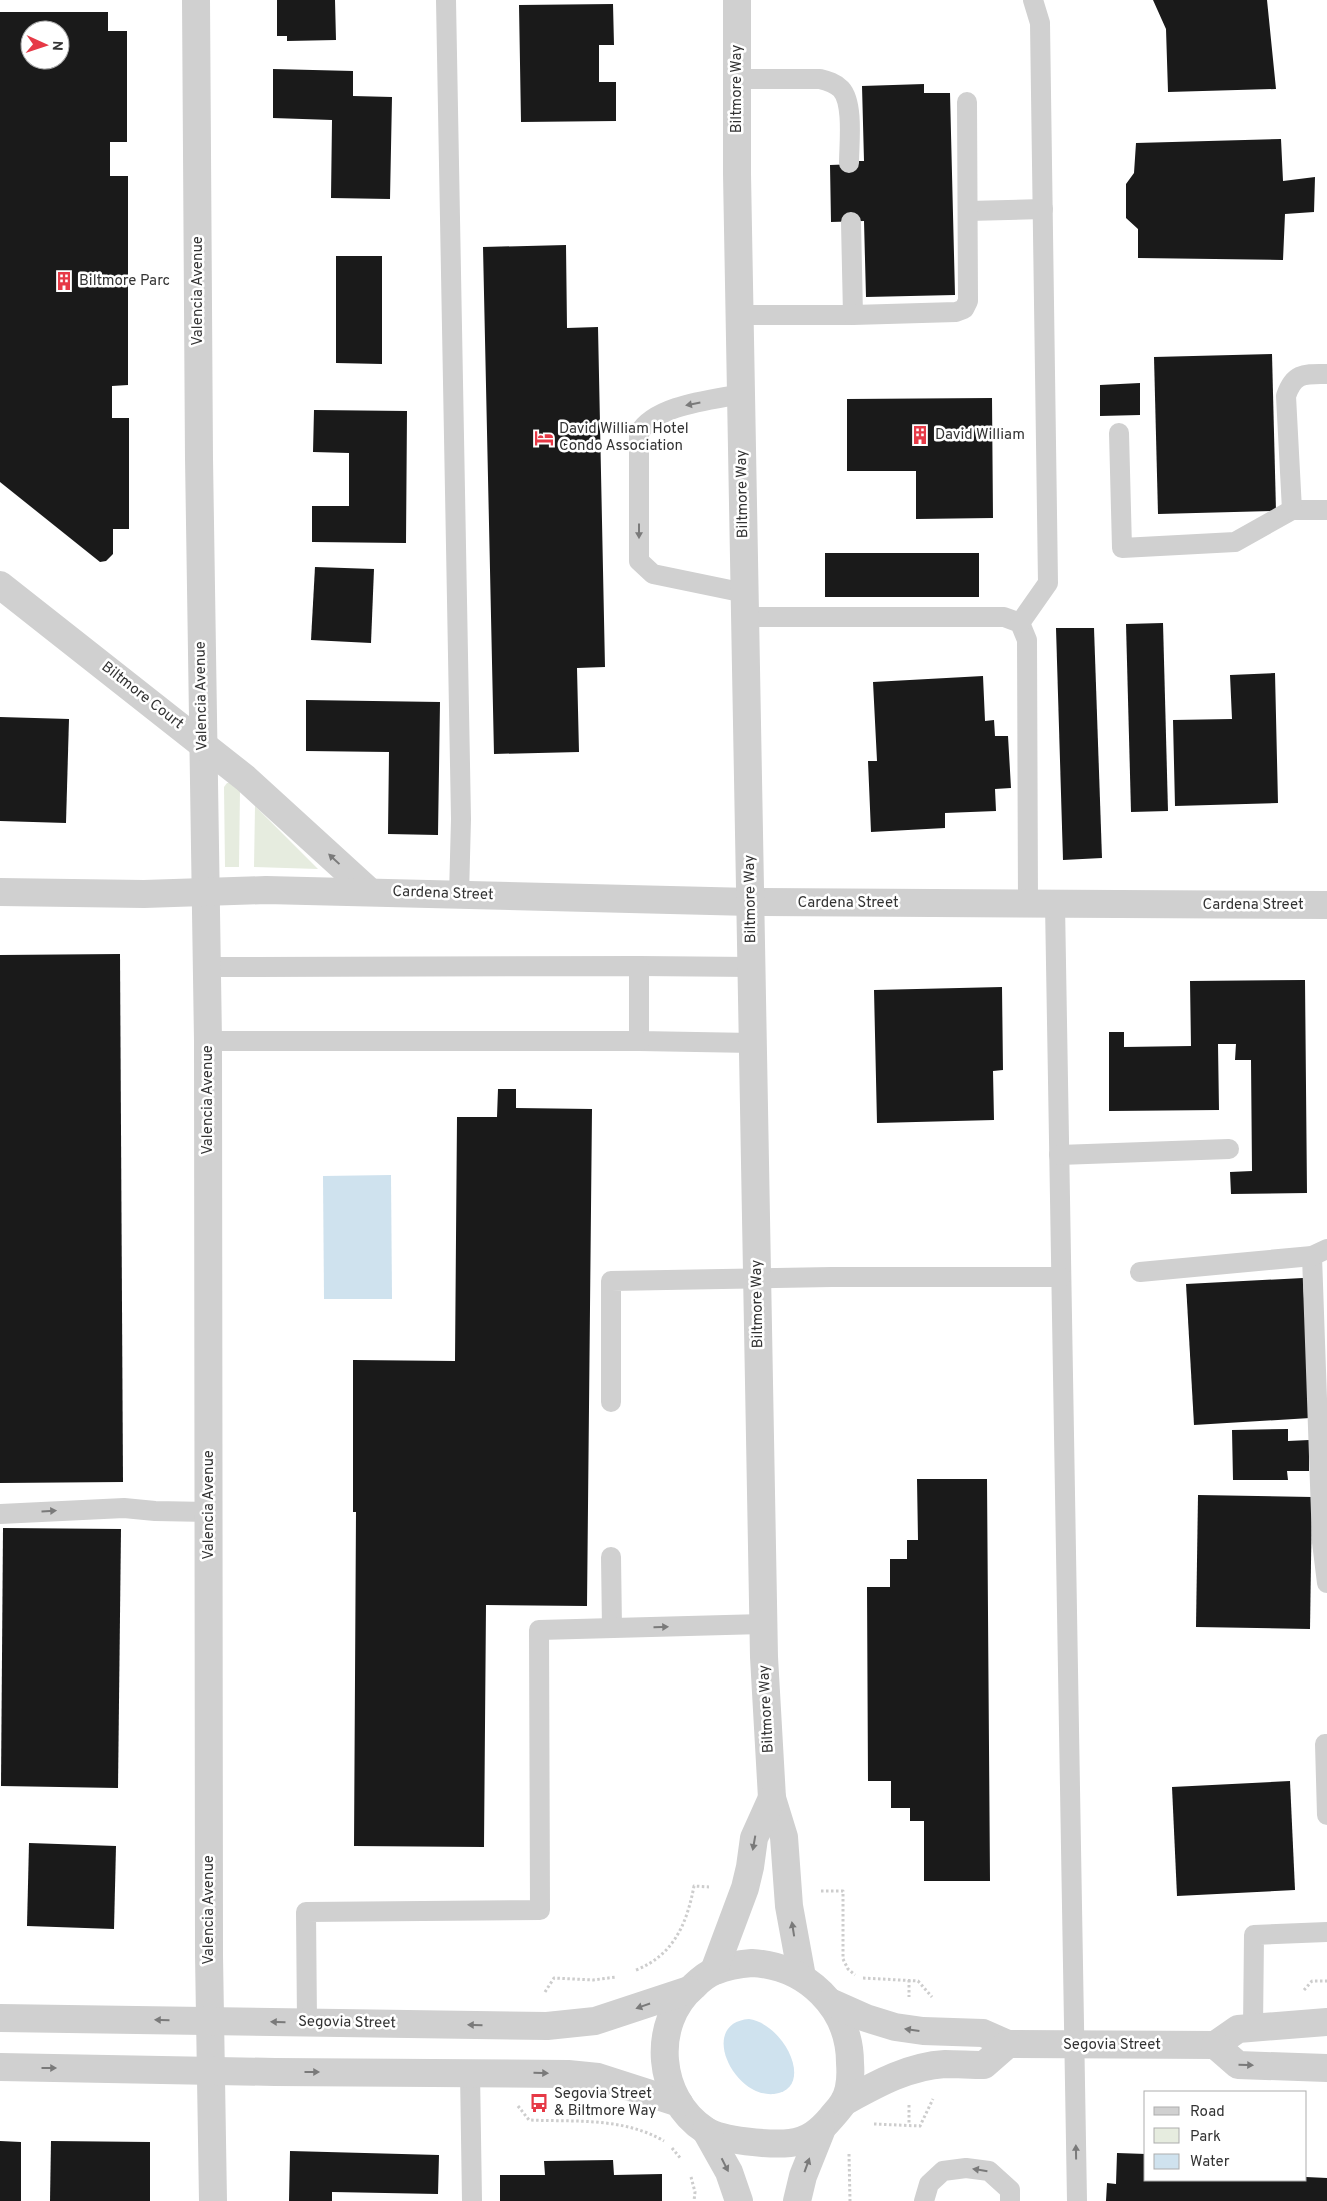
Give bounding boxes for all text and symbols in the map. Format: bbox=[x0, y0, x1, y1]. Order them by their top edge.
north arrow bbox=[20, 20, 70, 70]
text: N bbox=[48, 40, 65, 51]
street label: Biltmore Way bbox=[728, 45, 747, 133]
street label: Valencia Avenue bbox=[189, 236, 208, 346]
building icon: Biltmore Parc bbox=[53, 270, 75, 292]
place label: Biltmore Parc bbox=[79, 272, 170, 291]
one-way arrow bbox=[685, 400, 701, 408]
place label: David William Hotel Condo Association bbox=[559, 420, 689, 456]
building icon: David William bbox=[909, 424, 931, 446]
place label: David William bbox=[935, 426, 1025, 445]
hotel icon: David William Hotel Condo Association bbox=[533, 427, 555, 449]
street label: Biltmore Way bbox=[733, 449, 753, 538]
one-way arrow bbox=[635, 523, 643, 539]
street label: Valencia Avenue bbox=[192, 641, 212, 751]
street label: Biltmore Court bbox=[97, 658, 187, 734]
one-way arrow bbox=[328, 853, 340, 865]
street label: Biltmore Way bbox=[741, 854, 761, 943]
street label: Cardena Street bbox=[392, 883, 494, 905]
street label: Cardena Street bbox=[797, 894, 899, 913]
street label: Cardena Street bbox=[1202, 896, 1304, 915]
street label: Valencia Avenue bbox=[199, 1045, 218, 1155]
street label: Biltmore Way bbox=[748, 1259, 768, 1348]
street label: Valencia Avenue bbox=[200, 1450, 219, 1560]
one-way arrow bbox=[41, 1506, 57, 1514]
one-way arrow bbox=[653, 1623, 669, 1631]
street label: Biltmore Way bbox=[755, 1664, 779, 1754]
one-way arrow bbox=[750, 1835, 758, 1851]
street label: Valencia Avenue bbox=[200, 1855, 219, 1965]
one-way arrow bbox=[789, 1921, 797, 1937]
one-way arrow bbox=[635, 2002, 650, 2010]
street label: Segovia Street bbox=[298, 2013, 396, 2033]
one-way arrow bbox=[154, 2016, 170, 2024]
one-way arrow bbox=[269, 2017, 285, 2025]
one-way arrow bbox=[467, 2021, 483, 2029]
one-way arrow bbox=[904, 2026, 920, 2034]
street label: Segovia Street bbox=[1063, 2036, 1161, 2055]
one-way arrow bbox=[1238, 2061, 1254, 2069]
one-way arrow bbox=[41, 2064, 57, 2072]
one-way arrow bbox=[305, 2068, 321, 2076]
one-way arrow bbox=[534, 2069, 550, 2077]
place label: Segovia Street & Biltmore Way bbox=[554, 2085, 656, 2121]
legend bbox=[1144, 2091, 1307, 2181]
bus stop icon: Segovia Street & Biltmore Way bbox=[528, 2092, 550, 2114]
text: Road bbox=[1190, 2103, 1225, 2122]
text: Park bbox=[1190, 2128, 1221, 2147]
one-way arrow bbox=[1072, 2144, 1080, 2160]
text: Water bbox=[1190, 2153, 1230, 2172]
one-way arrow bbox=[803, 2157, 811, 2172]
one-way arrow bbox=[721, 2158, 729, 2172]
one-way arrow bbox=[971, 2165, 987, 2173]

